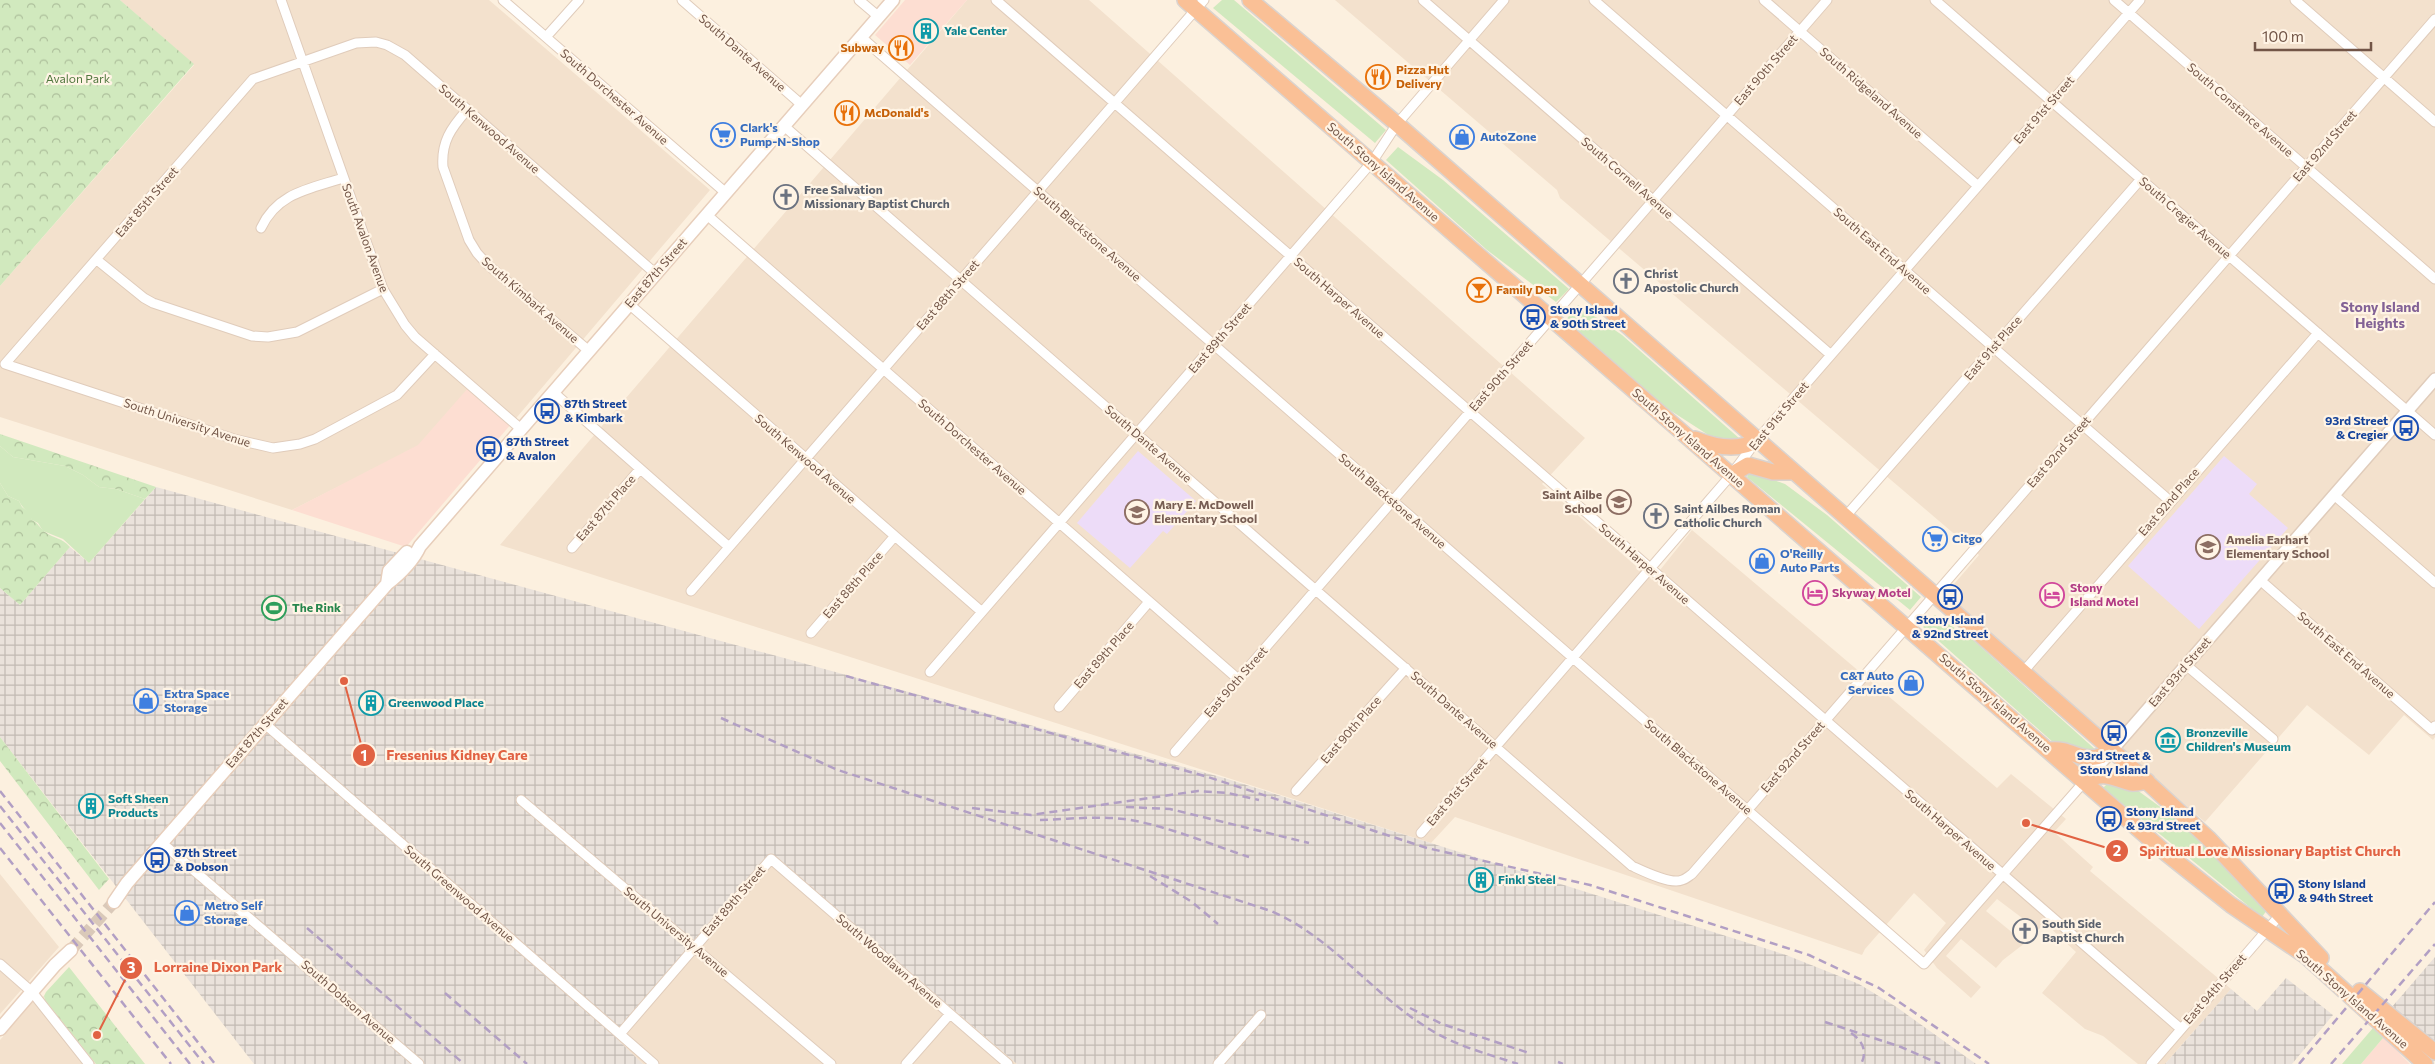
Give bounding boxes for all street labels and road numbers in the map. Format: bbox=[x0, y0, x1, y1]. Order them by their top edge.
street label: South Dante Avenue bbox=[696, 11, 789, 94]
street label: East 90th Street bbox=[1731, 31, 1800, 108]
street label: South Ridgeland Avenue bbox=[1818, 44, 1926, 141]
street label: South Dorchester Avenue bbox=[558, 46, 671, 147]
street label: South Constance Avenue bbox=[2185, 60, 2296, 159]
street label: East 91st Street bbox=[2010, 73, 2076, 146]
street label: South Kenwood Avenue bbox=[437, 81, 543, 176]
street label: East 92nd Street bbox=[2289, 107, 2359, 184]
street label: South Stony Island Avenue bbox=[1325, 119, 1442, 224]
street label: South Cornell Avenue bbox=[1579, 134, 1676, 221]
street label: East 85th Street bbox=[112, 163, 181, 239]
street label: South Cregier Avenue bbox=[2137, 174, 2234, 261]
street label: South Avalon Avenue bbox=[340, 181, 392, 294]
street label: South Blackstone Avenue bbox=[1031, 183, 1144, 284]
street label: South East End Avenue bbox=[1831, 204, 1934, 296]
street label: East 87th Street bbox=[621, 235, 689, 310]
street label: South Kimbark Avenue bbox=[479, 253, 582, 345]
street label: South Harper Avenue bbox=[1291, 254, 1388, 340]
street label: East 88th Street bbox=[913, 256, 982, 332]
street label: East 89th Street bbox=[1185, 299, 1254, 375]
street label: East 91st Place bbox=[1961, 312, 2024, 382]
street label: East 90th Street bbox=[1466, 337, 1535, 414]
street label: East 91st Street bbox=[1746, 378, 1811, 452]
street label: South Stony Island Avenue bbox=[1630, 385, 1747, 490]
street label: South University Avenue bbox=[122, 395, 253, 449]
street label: South Dorchester Avenue bbox=[916, 396, 1029, 497]
street label: South Dante Avenue bbox=[1102, 402, 1195, 485]
street label: South Kenwood Avenue bbox=[753, 411, 859, 506]
street label: East 92nd Street bbox=[2023, 413, 2093, 490]
street label: South Blackstone Avenue bbox=[1336, 450, 1449, 551]
street label: East 92nd Place bbox=[2135, 465, 2201, 538]
street label: East 87th Place bbox=[573, 471, 638, 543]
street label: South Harper Avenue bbox=[1596, 520, 1693, 606]
street label: East 88th Place bbox=[819, 548, 885, 621]
street label: South East End Avenue bbox=[2295, 608, 2398, 700]
street label: East 89th Place bbox=[1070, 618, 1136, 691]
street label: East 93rd Street bbox=[2145, 634, 2213, 709]
street label: East 90th Street bbox=[1201, 643, 1270, 720]
street label: South Stony Island Avenue bbox=[1937, 650, 2054, 755]
street label: South Dante Avenue bbox=[1408, 668, 1501, 751]
street label: East 90th Place bbox=[1317, 693, 1383, 766]
street label: East 87th Street bbox=[222, 695, 290, 770]
street label: South Blackstone Avenue bbox=[1642, 716, 1755, 817]
street label: East 92nd Street bbox=[1757, 718, 1827, 795]
street label: East 91st Street bbox=[1423, 755, 1489, 828]
street label: South Harper Avenue bbox=[1902, 786, 1999, 872]
street label: South Greenwood Avenue bbox=[402, 842, 517, 945]
street label: East 89th Street bbox=[699, 862, 768, 938]
street label: South University Avenue bbox=[621, 883, 732, 979]
street label: South Woodlawn Avenue bbox=[834, 910, 945, 1010]
street label: South Stony Island Avenue bbox=[2294, 946, 2411, 1051]
street label: East 94th Street bbox=[2180, 950, 2249, 1026]
street label: South Dobson Avenue bbox=[299, 957, 398, 1046]

